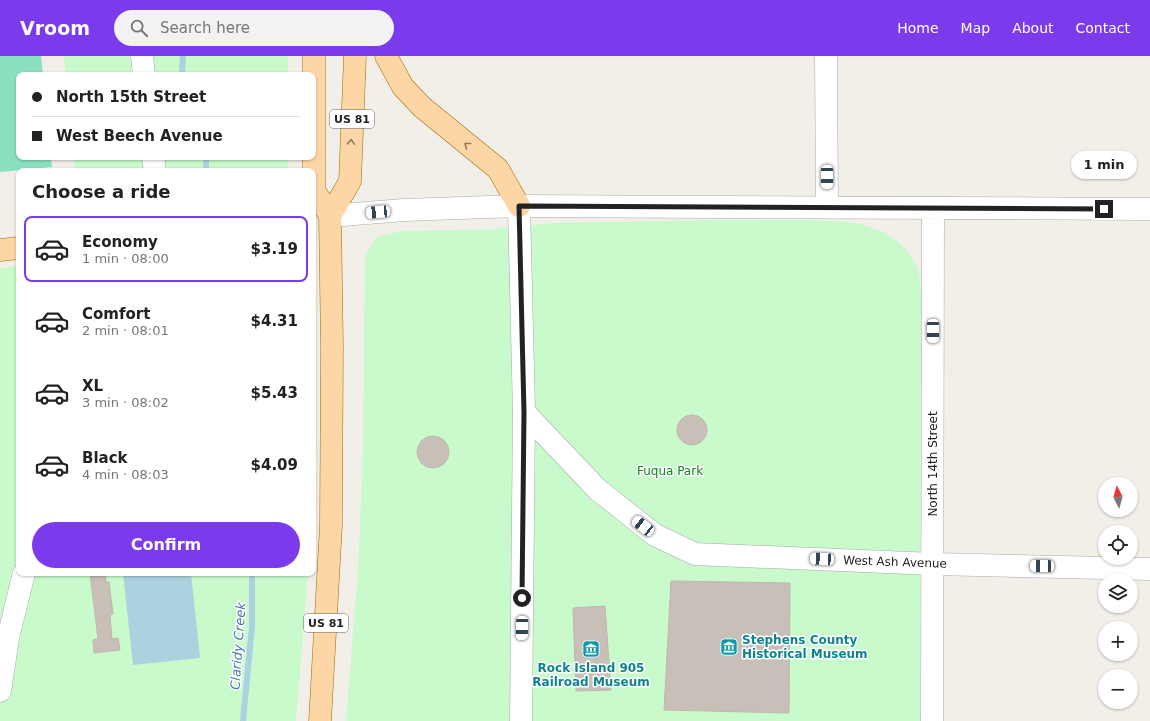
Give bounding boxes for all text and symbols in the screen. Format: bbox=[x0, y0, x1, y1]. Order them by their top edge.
search box bbox=[114, 10, 394, 46]
text: Vroom bbox=[20, 17, 90, 39]
icon: search bbox=[128, 17, 150, 39]
text: Search here bbox=[160, 19, 250, 37]
text: Home bbox=[897, 20, 939, 36]
text: Map bbox=[961, 20, 990, 36]
text: About bbox=[1012, 20, 1054, 36]
text: Contact bbox=[1076, 20, 1130, 36]
text: North 15th Street bbox=[56, 88, 206, 106]
road number: US 81 bbox=[330, 110, 374, 128]
text: West Beech Avenue bbox=[56, 127, 223, 145]
one-way arrow bbox=[347, 139, 356, 145]
one-way arrow bbox=[465, 142, 472, 149]
callout: 1 min bbox=[1071, 151, 1137, 179]
text: 1 min bbox=[1084, 157, 1124, 172]
car bbox=[821, 165, 833, 189]
text: Choose a ride bbox=[32, 181, 171, 202]
route end bbox=[1095, 200, 1113, 218]
car bbox=[366, 205, 390, 219]
icon: car bbox=[34, 231, 70, 267]
text: Economy bbox=[82, 233, 158, 251]
text: $3.19 bbox=[251, 240, 298, 258]
text: 1 min · 08:00 bbox=[82, 251, 169, 266]
icon: car bbox=[34, 303, 70, 339]
text: Comfort bbox=[82, 305, 150, 323]
text: $4.31 bbox=[251, 312, 298, 330]
car bbox=[927, 319, 939, 343]
text: 2 min · 08:01 bbox=[82, 323, 169, 338]
icon: car bbox=[34, 375, 70, 411]
text: XL bbox=[82, 377, 103, 395]
text: $5.43 bbox=[251, 384, 298, 402]
text: 3 min · 08:02 bbox=[82, 395, 169, 410]
street label: North 14th Street bbox=[926, 411, 940, 517]
icon: car bbox=[34, 447, 70, 483]
text: Black bbox=[82, 449, 128, 467]
text: $4.09 bbox=[251, 456, 298, 474]
park label: Fuqua Park bbox=[637, 464, 703, 478]
text: 4 min · 08:03 bbox=[82, 467, 169, 482]
north arrow bbox=[1098, 477, 1138, 517]
map controls bbox=[1098, 477, 1138, 709]
car bbox=[630, 514, 656, 538]
button: Confirm bbox=[32, 522, 300, 568]
button: locate bbox=[1098, 525, 1138, 565]
car bbox=[810, 552, 834, 566]
street label: West Ash Avenue bbox=[843, 553, 947, 571]
car bbox=[1030, 560, 1054, 572]
button: layers bbox=[1098, 573, 1138, 613]
route start bbox=[513, 589, 531, 607]
water label: Claridy Creek bbox=[227, 601, 249, 690]
road number: US 81 bbox=[304, 614, 348, 632]
car bbox=[516, 616, 528, 640]
button: + bbox=[1098, 621, 1138, 661]
place label: Stephens County Historical Museum bbox=[742, 633, 868, 661]
museum icon: Stephens County Historical Museum bbox=[719, 637, 739, 657]
museum icon: Rock Island 905 Railroad Museum bbox=[581, 639, 601, 659]
place label: Rock Island 905 Railroad Museum bbox=[532, 661, 650, 689]
button: − bbox=[1098, 669, 1138, 709]

